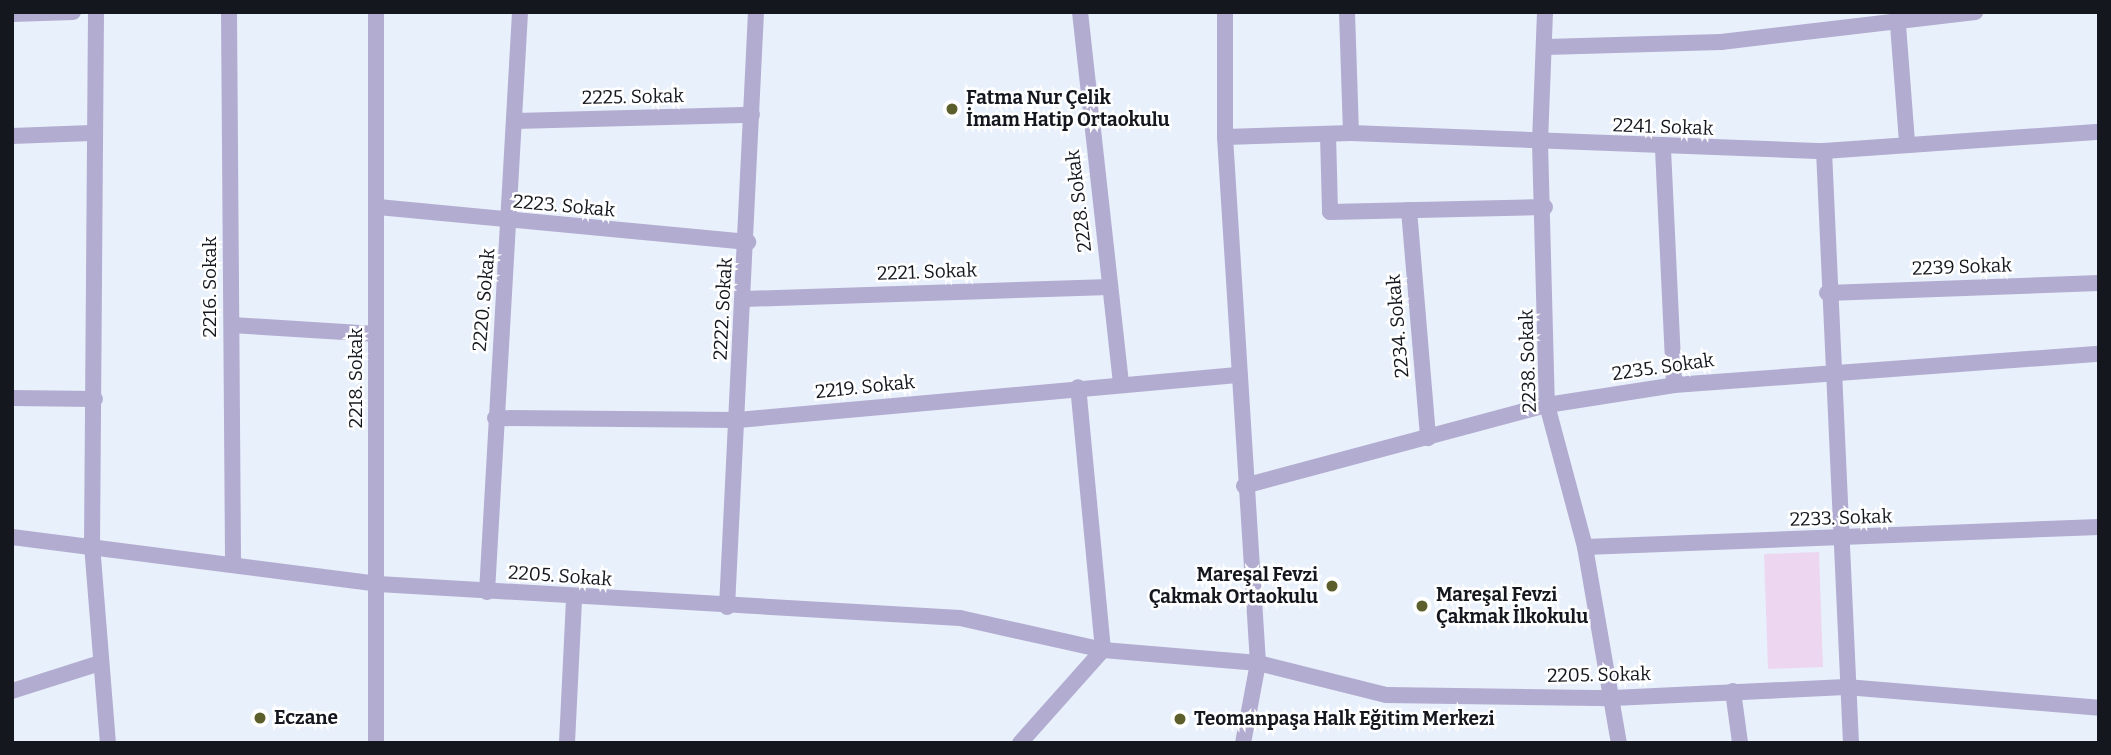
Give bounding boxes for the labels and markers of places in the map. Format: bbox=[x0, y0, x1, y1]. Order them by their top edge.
place label: Fatma Nur Çelik İmam Hatip Ortaokulu bbox=[966, 87, 1170, 131]
marker: Fatma Nur Çelik İmam Hatip Ortaokulu bbox=[944, 101, 960, 117]
place label: Mareşal Fevzi Çakmak Ortaokulu bbox=[1149, 564, 1318, 608]
marker: Mareşal Fevzi Çakmak Ortaokulu bbox=[1324, 578, 1340, 594]
place label: Mareşal Fevzi Çakmak İlkokulu bbox=[1436, 584, 1588, 628]
marker: Mareşal Fevzi Çakmak İlkokulu bbox=[1414, 598, 1430, 614]
place label: Eczane bbox=[274, 707, 338, 729]
place label: Teomanpaşa Halk Eğitim Merkezi bbox=[1194, 708, 1495, 730]
marker: Eczane bbox=[252, 710, 268, 726]
marker: Teomanpaşa Halk Eğitim Merkezi bbox=[1172, 711, 1188, 727]

